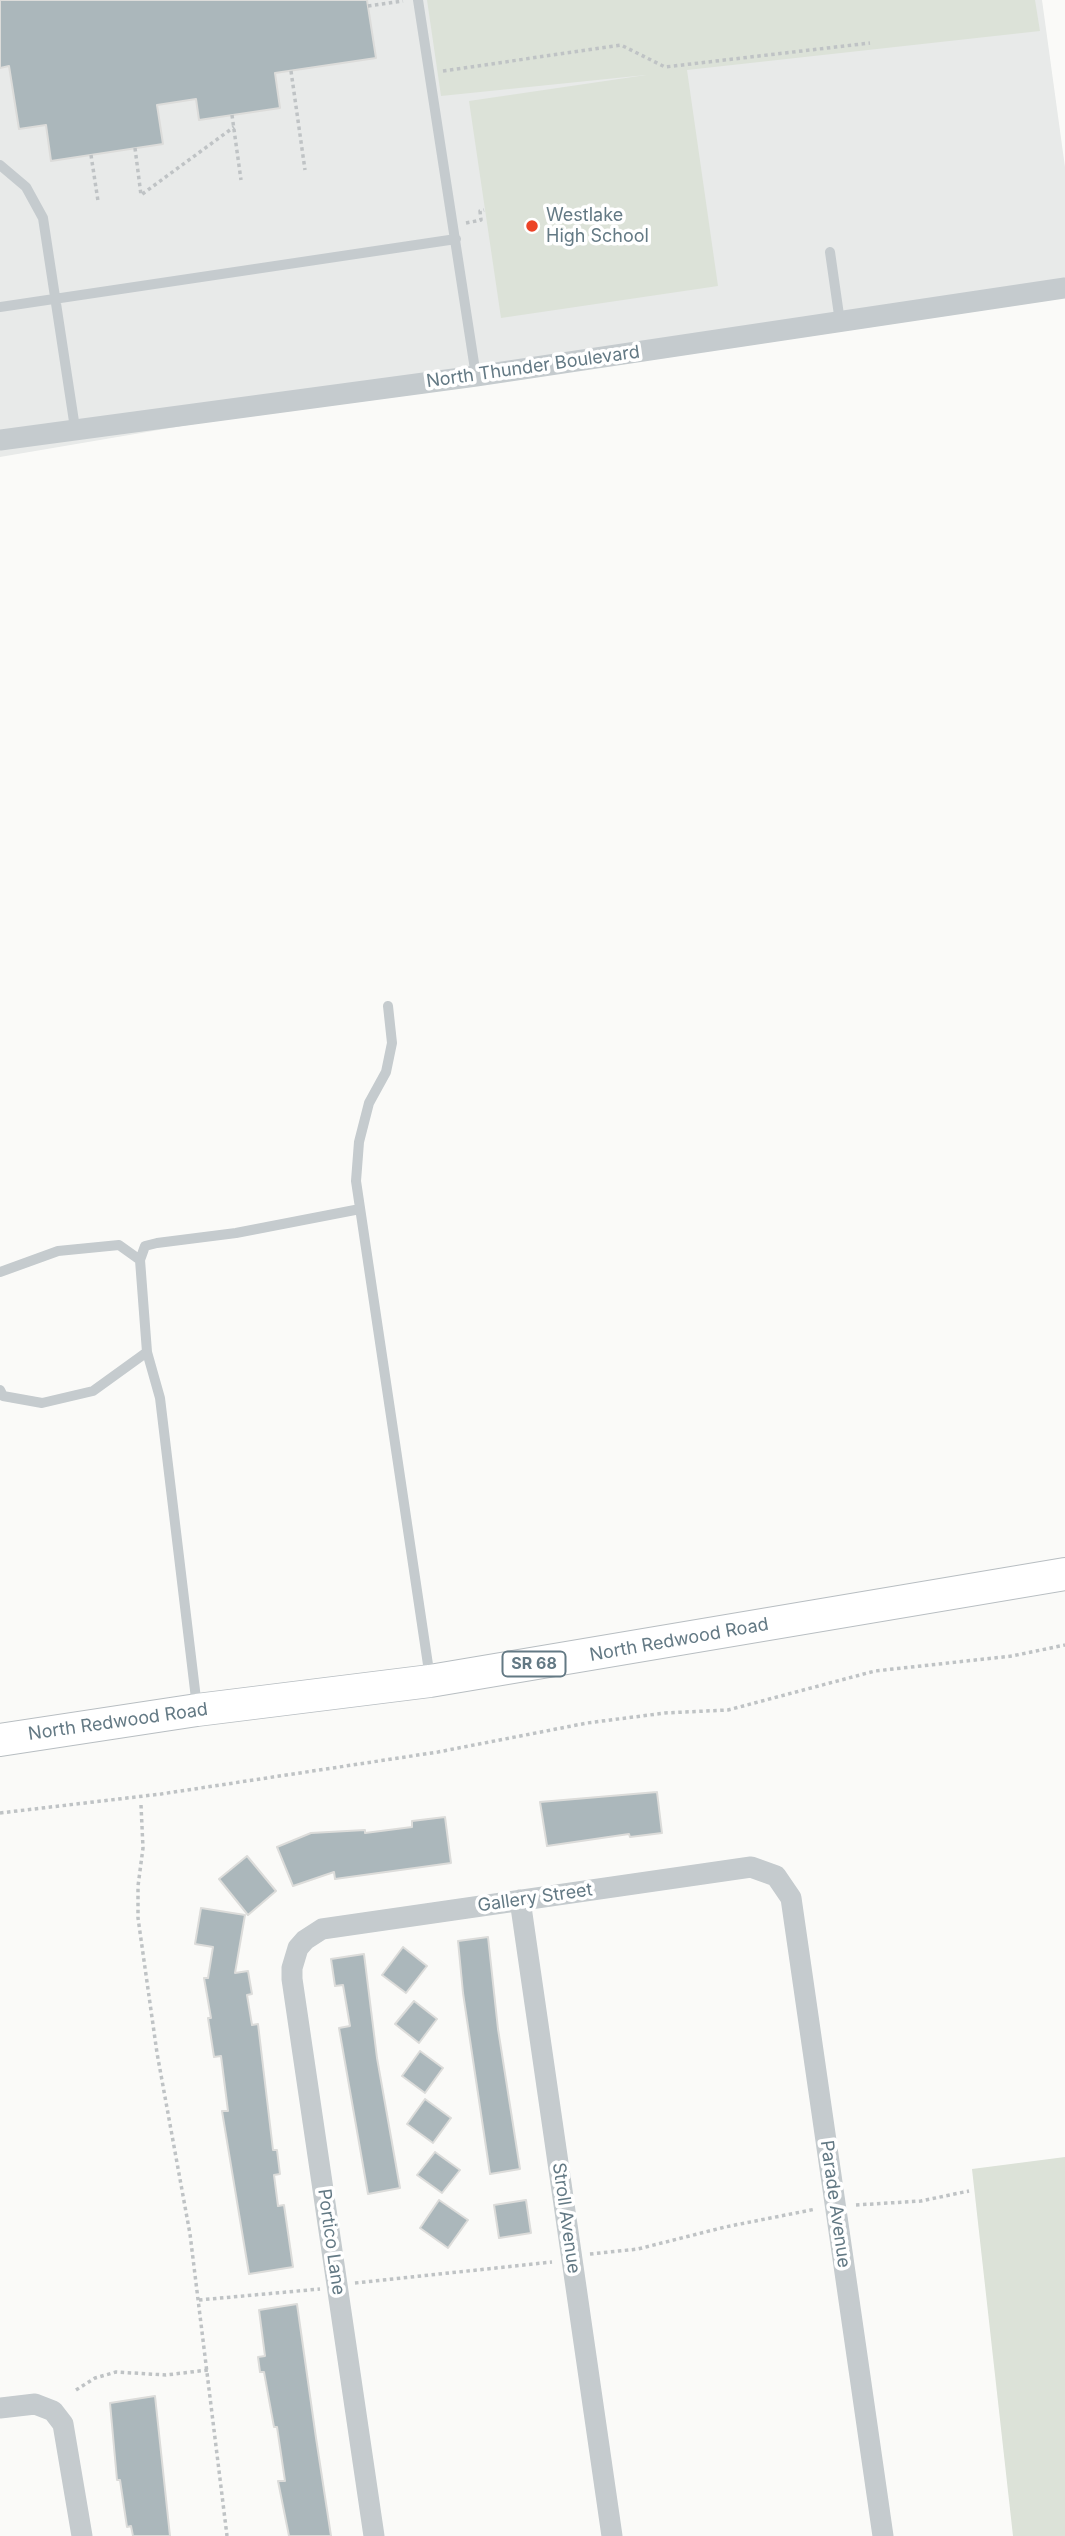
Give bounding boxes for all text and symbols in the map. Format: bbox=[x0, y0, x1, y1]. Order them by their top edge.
place label: Westlake High School bbox=[546, 205, 649, 248]
marker: Westlake High School bbox=[524, 218, 540, 234]
street label: North Thunder Boulevard bbox=[425, 341, 641, 393]
street label: North Redwood Road bbox=[588, 1614, 770, 1666]
road number: SR 68 bbox=[503, 1652, 566, 1676]
street label: North Redwood Road bbox=[27, 1699, 209, 1745]
street label: Gallery Street bbox=[476, 1879, 594, 1917]
street label: Parade Avenue bbox=[815, 2139, 855, 2269]
street label: Stroll Avenue bbox=[548, 2161, 584, 2275]
street label: Portico Lane bbox=[313, 2187, 349, 2297]

